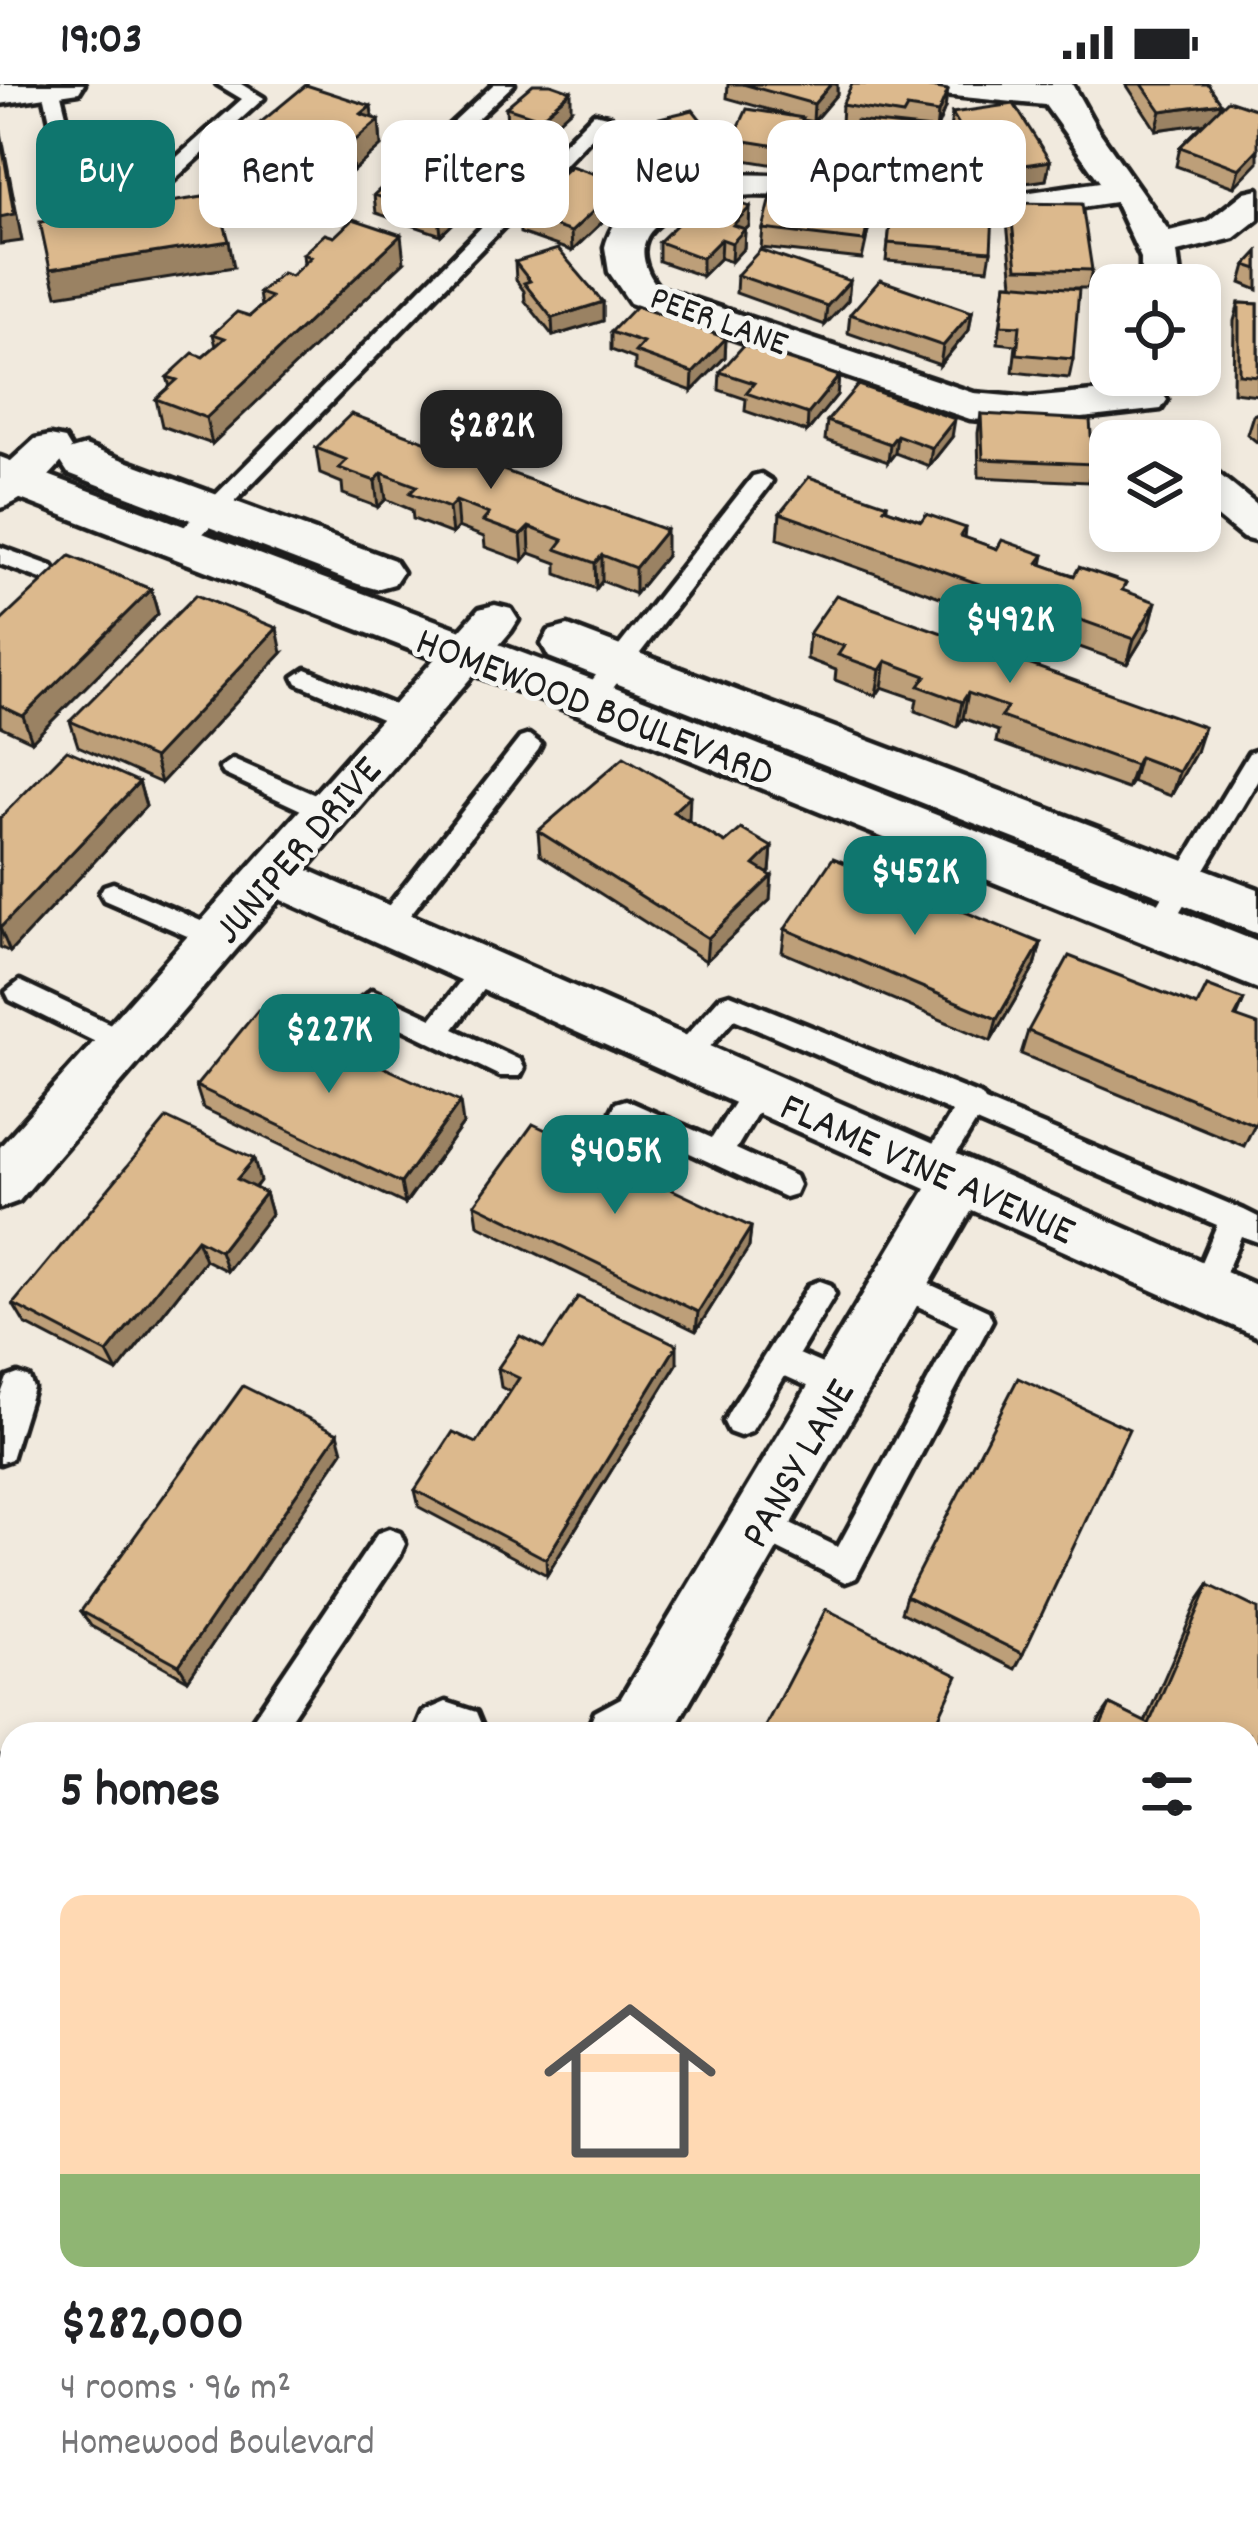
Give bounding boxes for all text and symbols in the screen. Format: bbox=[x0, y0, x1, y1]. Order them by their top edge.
text: 19:03 bbox=[60, 10, 142, 74]
chip: Buy bbox=[36, 120, 175, 228]
chip: Rent bbox=[199, 120, 357, 228]
chip: Filters bbox=[381, 120, 569, 228]
chip: New bbox=[593, 120, 743, 228]
chip: Apartment bbox=[767, 120, 1026, 228]
map controls bbox=[1089, 264, 1221, 552]
button: locate bbox=[1089, 264, 1221, 396]
street label: PEER LANE bbox=[642, 275, 794, 373]
pin: $282K bbox=[407, 390, 575, 492]
text: $282K bbox=[447, 401, 535, 456]
button: layers bbox=[1089, 420, 1221, 552]
pin: $492K bbox=[926, 584, 1094, 686]
text: $492K bbox=[966, 595, 1054, 650]
street label: HOMEWOOD BOULEVARD bbox=[406, 615, 781, 806]
street label: JUNIPER DRIVE bbox=[202, 745, 399, 960]
pin: $452K bbox=[831, 836, 999, 938]
text: $452K bbox=[870, 847, 960, 902]
pin: $227K bbox=[245, 994, 413, 1096]
text: $227K bbox=[286, 1005, 372, 1060]
street label: FLAME VINE AVENUE bbox=[769, 1081, 1083, 1264]
pin: $405K bbox=[531, 1115, 699, 1217]
text: $405K bbox=[568, 1126, 662, 1181]
street label: PANSY LANE bbox=[729, 1370, 874, 1561]
text: 5 homes bbox=[60, 1758, 220, 1830]
icon: filters bbox=[1134, 1761, 1200, 1827]
icon: home bbox=[522, 1973, 738, 2189]
text: $282,000 bbox=[60, 2291, 244, 2363]
text: 4 rooms · 96 m² bbox=[60, 2363, 291, 2418]
text: Homewood Boulevard bbox=[60, 2418, 375, 2473]

